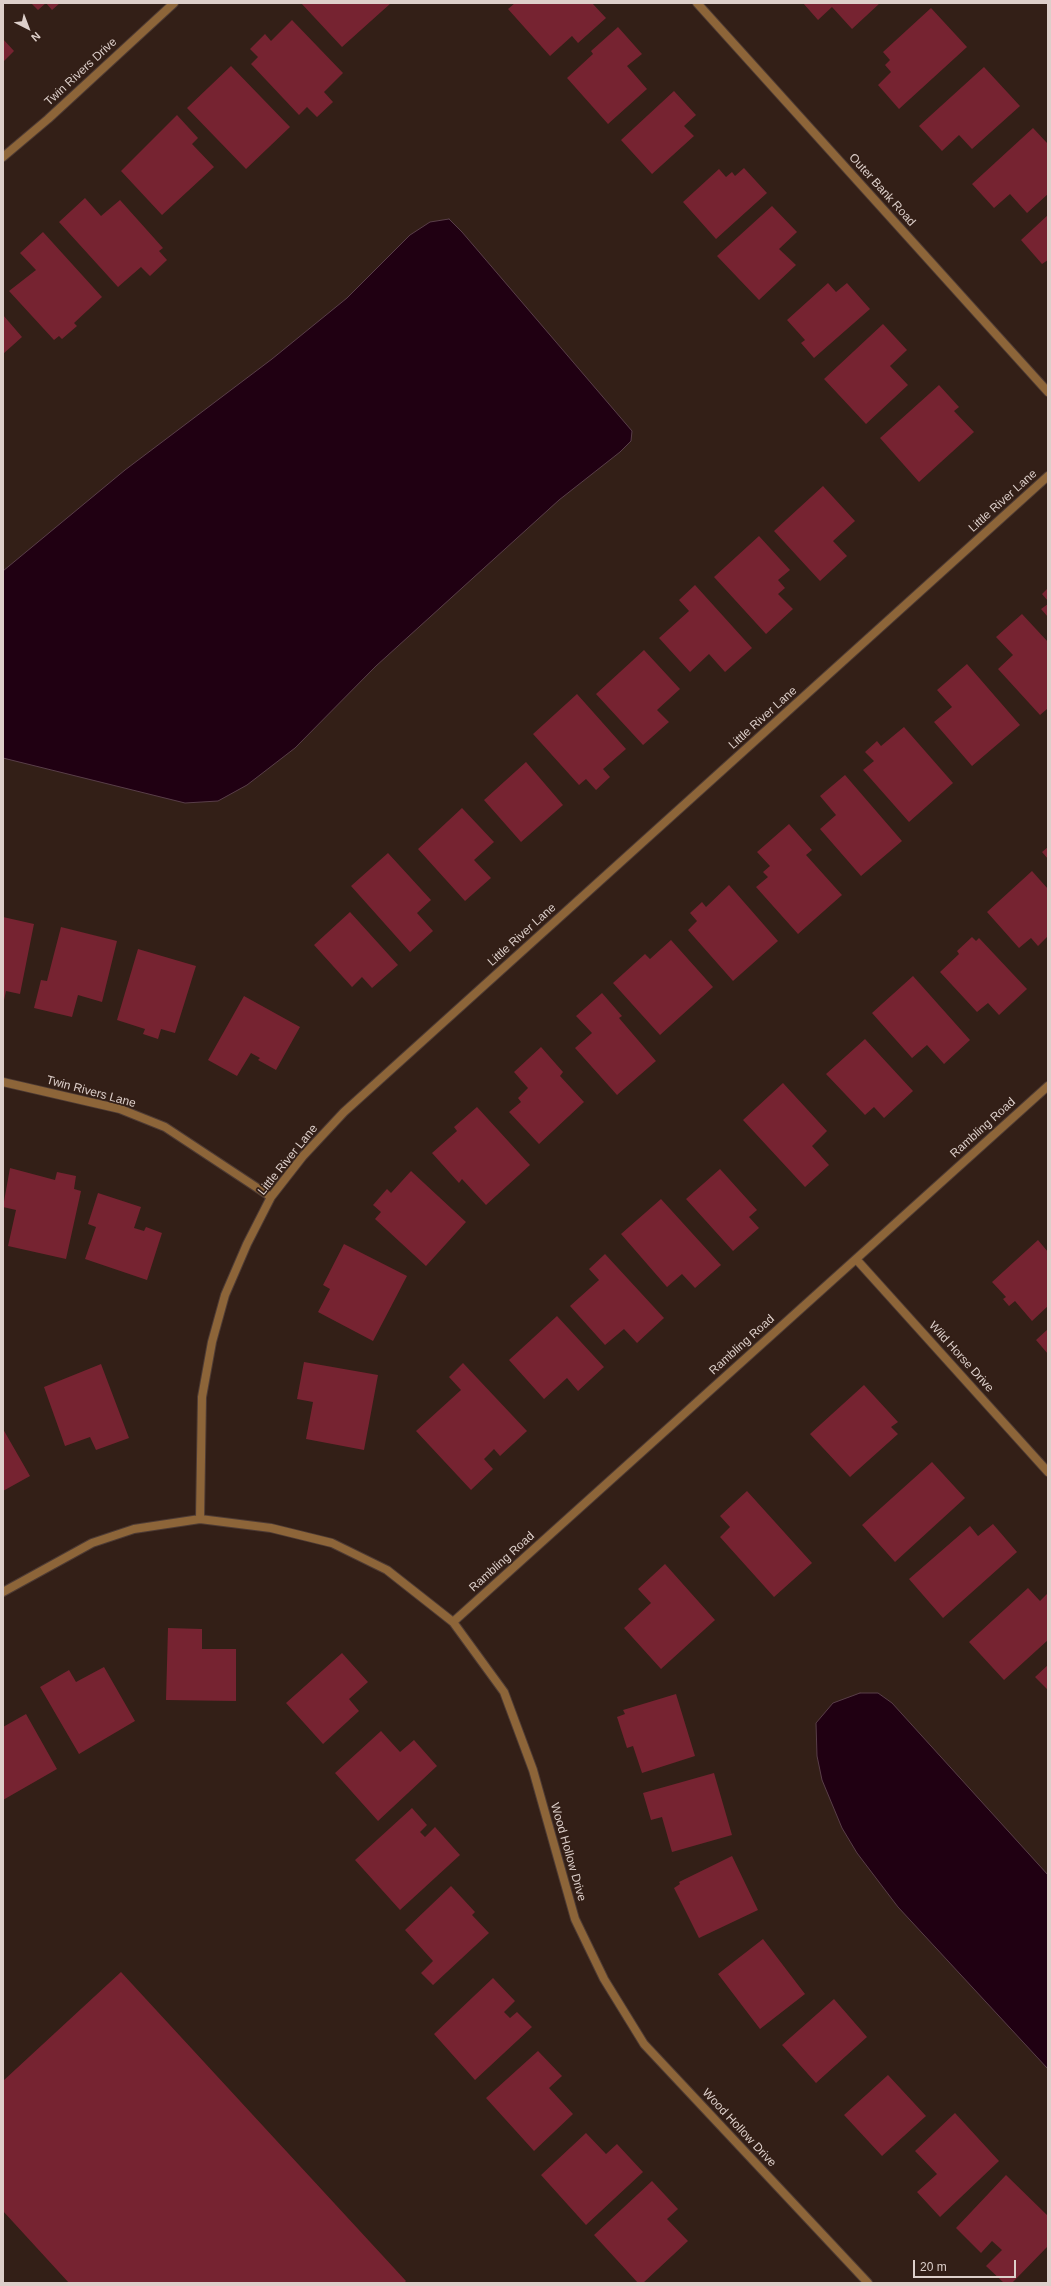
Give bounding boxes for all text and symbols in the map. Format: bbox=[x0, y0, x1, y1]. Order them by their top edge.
north arrow bbox=[8, 8, 48, 48]
text: N bbox=[29, 30, 43, 44]
street label: Twin Rivers Drive bbox=[42, 35, 120, 109]
street label: Outer Bank Road bbox=[846, 151, 918, 229]
street label: Little River Lane bbox=[966, 467, 1040, 535]
street label: Little River Lane bbox=[726, 684, 800, 752]
street label: Little River Lane bbox=[485, 901, 559, 969]
street label: Twin Rivers Lane bbox=[45, 1073, 137, 1111]
street label: Rambling Road bbox=[947, 1095, 1019, 1161]
street label: Little River Lane bbox=[255, 1122, 321, 1198]
street label: Rambling Road bbox=[706, 1312, 778, 1378]
street label: Wild Horse Drive bbox=[926, 1319, 996, 1395]
street label: Rambling Road bbox=[466, 1529, 538, 1595]
street label: Wood Hollow Drive bbox=[547, 1801, 589, 1903]
street label: Wood Hollow Drive bbox=[699, 2086, 779, 2170]
scale bar bbox=[915, 2252, 1018, 2278]
text: 20 m bbox=[920, 2260, 947, 2274]

